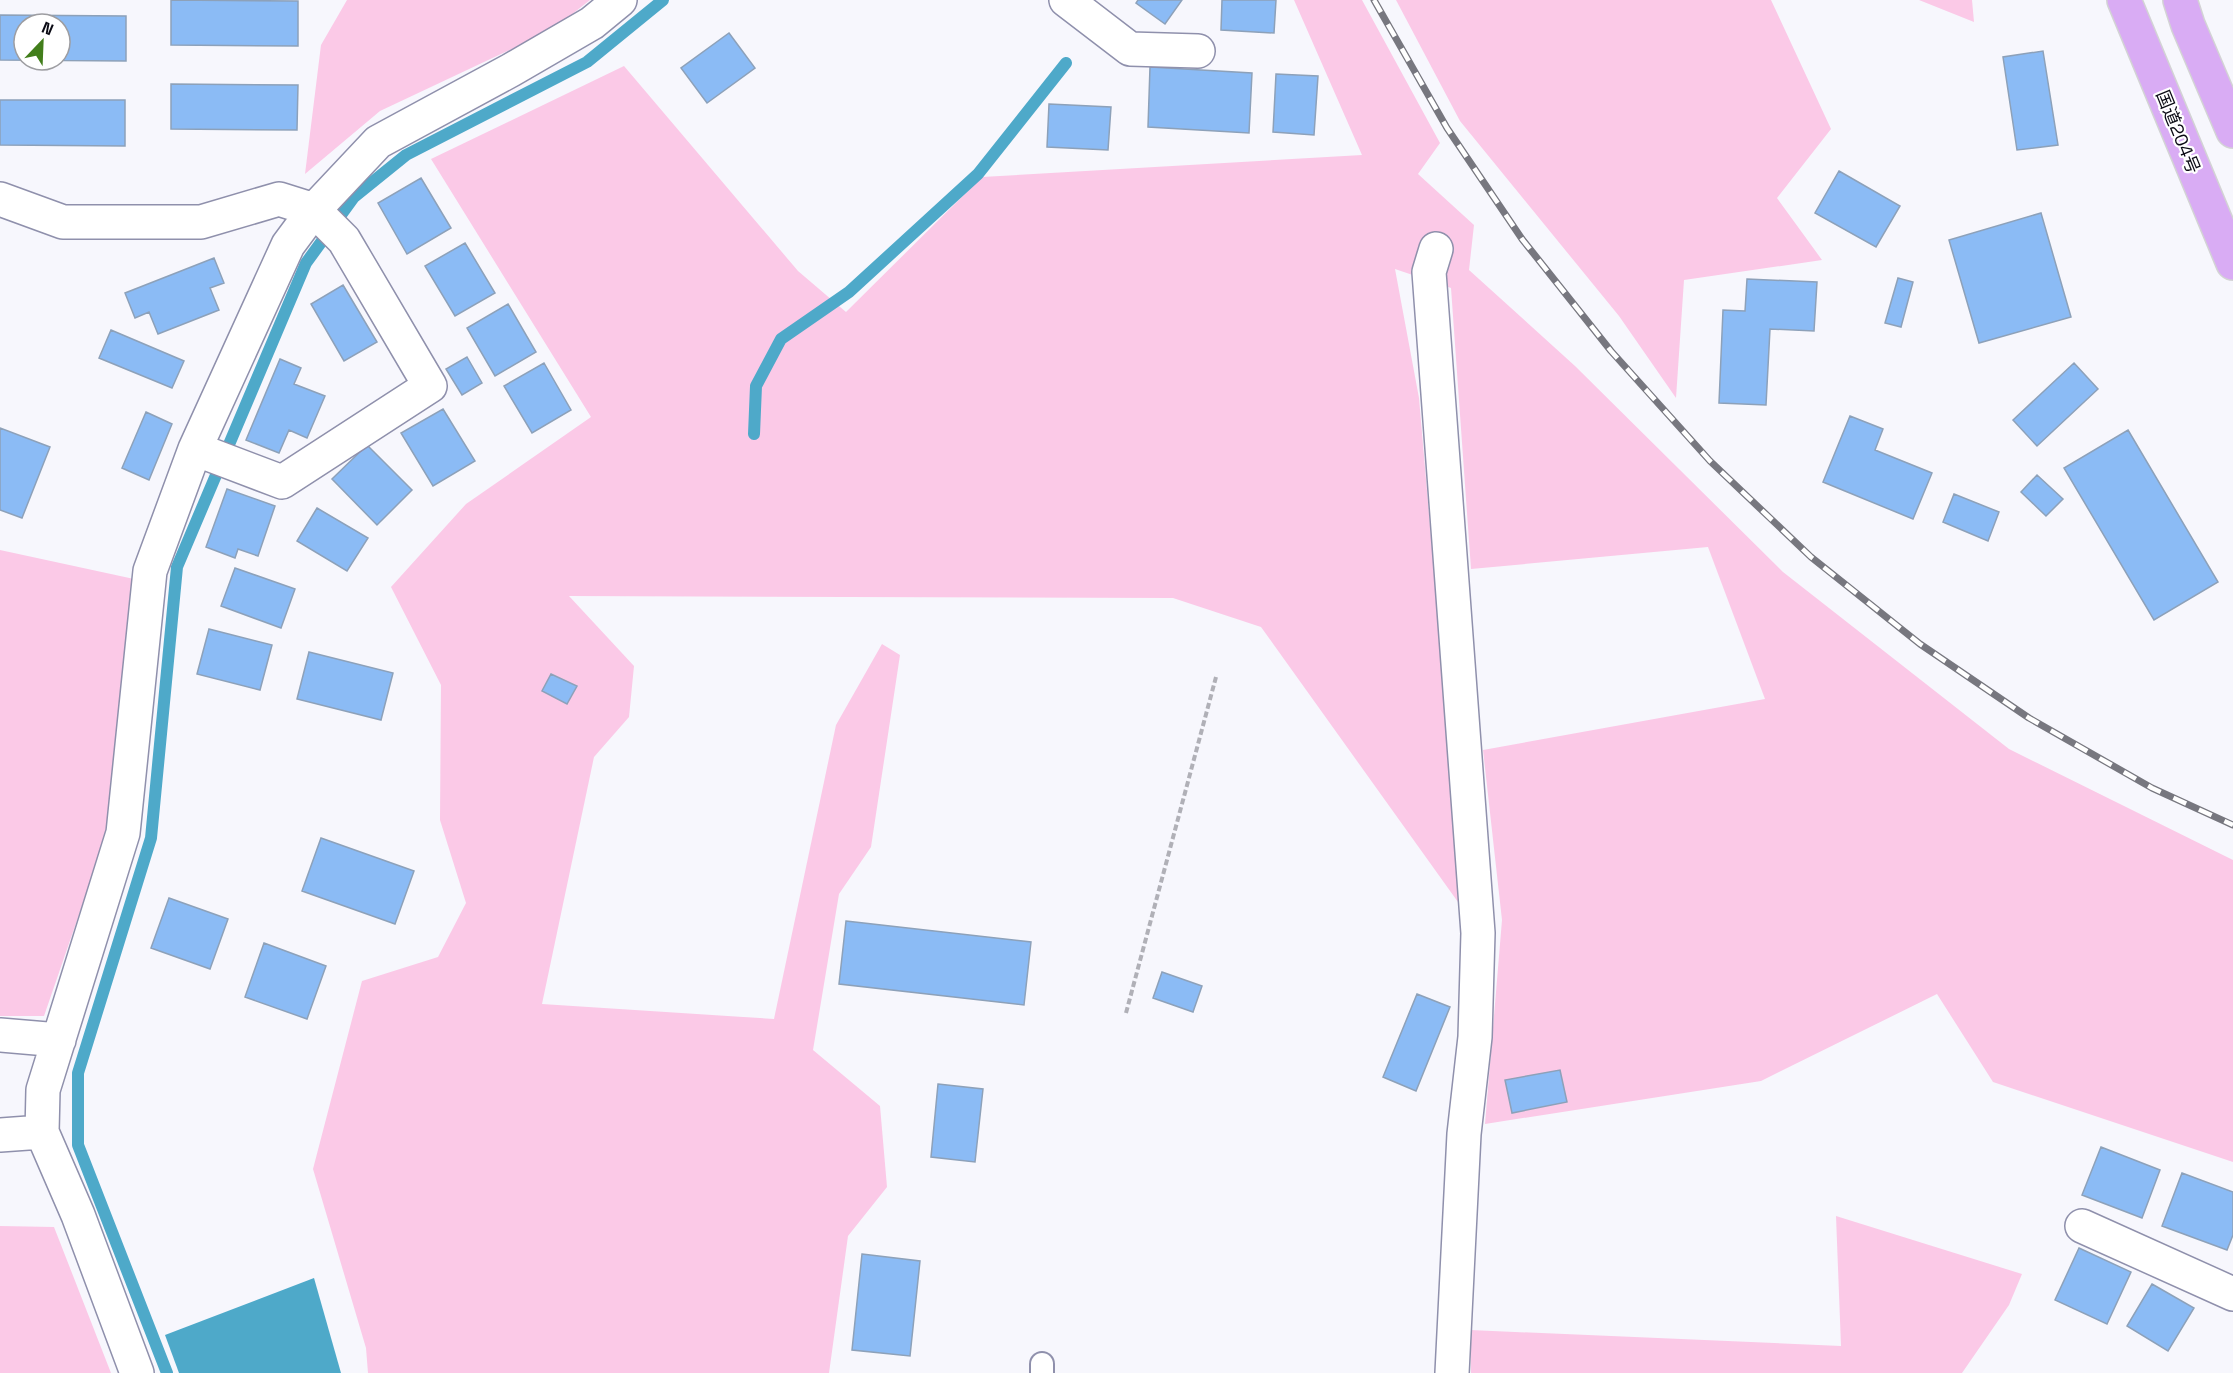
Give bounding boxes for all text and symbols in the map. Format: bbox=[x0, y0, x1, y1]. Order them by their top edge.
north arrow bbox=[12, 12, 72, 72]
text: N bbox=[39, 17, 57, 40]
street label: 国道204号 bbox=[2151, 87, 2206, 177]

